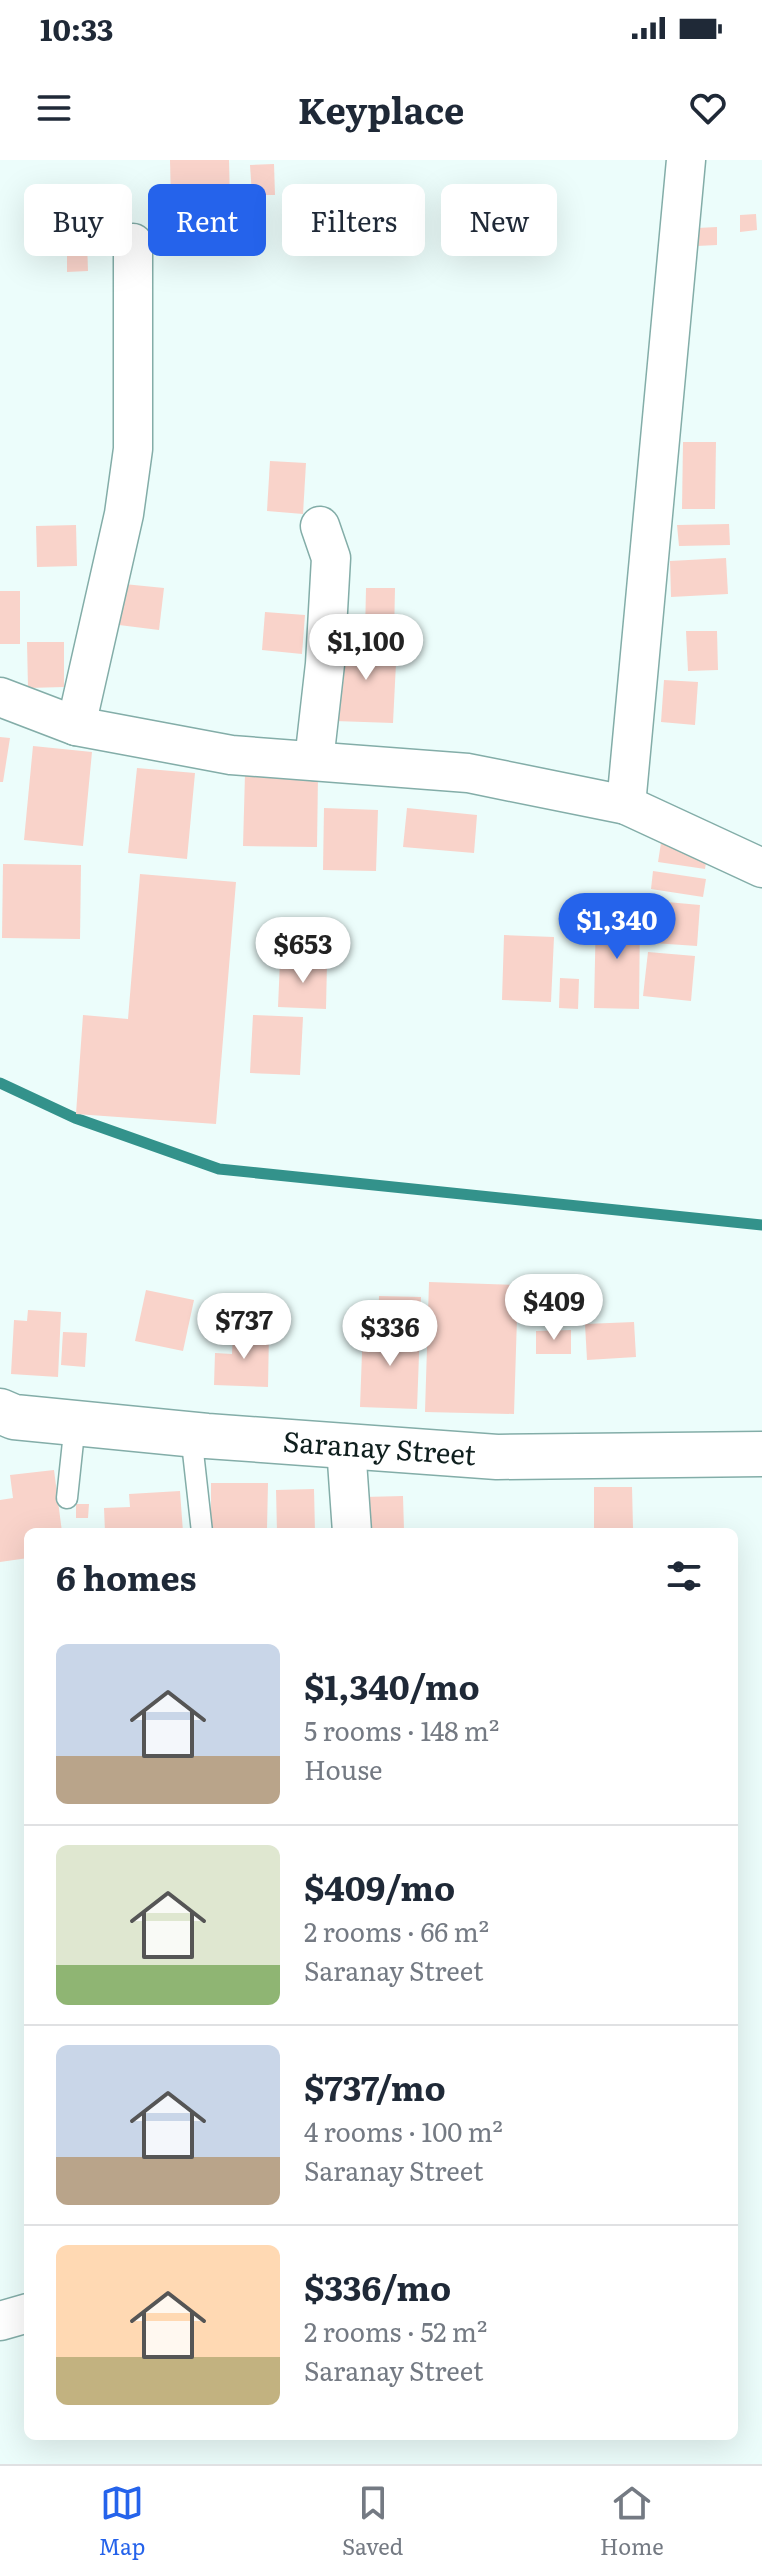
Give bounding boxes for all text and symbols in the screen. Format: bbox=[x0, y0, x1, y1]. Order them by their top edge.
text: 10:33 bbox=[40, 6, 113, 50]
text: Keyplace bbox=[298, 82, 464, 135]
icon: menu bbox=[32, 86, 76, 130]
icon: heart bbox=[686, 86, 730, 130]
chip: Buy bbox=[24, 184, 132, 256]
chip: Rent bbox=[148, 184, 266, 256]
chip: Filters bbox=[282, 184, 425, 256]
chip: New bbox=[441, 184, 557, 256]
pin: $1,100 bbox=[301, 614, 431, 682]
text: $1,100 bbox=[327, 620, 405, 659]
pin: $1,340 bbox=[552, 893, 682, 961]
text: $1,340 bbox=[577, 899, 657, 938]
pin: $653 bbox=[256, 917, 350, 985]
text: $653 bbox=[274, 923, 332, 962]
pin: $409 bbox=[507, 1274, 601, 1342]
text: $409 bbox=[523, 1280, 585, 1319]
pin: $737 bbox=[197, 1293, 291, 1361]
text: $737 bbox=[215, 1299, 273, 1338]
pin: $336 bbox=[343, 1300, 437, 1368]
text: $336 bbox=[360, 1306, 420, 1345]
street label: Saranay Street bbox=[282, 1419, 478, 1474]
text: 6 homes bbox=[56, 1551, 196, 1601]
icon: filters bbox=[662, 1554, 706, 1598]
text: $1,340/mo bbox=[304, 1660, 480, 1710]
icon: home bbox=[120, 1676, 216, 1772]
text: 5 rooms · 148 m² bbox=[304, 1710, 499, 1749]
text: House bbox=[304, 1749, 382, 1788]
text: $409/mo bbox=[304, 1861, 455, 1911]
icon: home bbox=[120, 1877, 216, 1973]
text: 2 rooms · 66 m² bbox=[304, 1911, 489, 1950]
text: Saranay Street bbox=[304, 1950, 483, 1989]
text: $737/mo bbox=[304, 2061, 446, 2111]
icon: home bbox=[120, 2077, 216, 2173]
text: 4 rooms · 100 m² bbox=[304, 2111, 503, 2150]
text: Saranay Street bbox=[304, 2150, 483, 2189]
text: $336/mo bbox=[304, 2261, 451, 2311]
icon: home bbox=[120, 2277, 216, 2373]
text: 2 rooms · 52 m² bbox=[304, 2311, 487, 2350]
text: Saranay Street bbox=[304, 2350, 483, 2389]
tab: Map bbox=[98, 2481, 145, 2562]
tab: Saved bbox=[342, 2481, 403, 2562]
tab: Home bbox=[600, 2481, 664, 2562]

